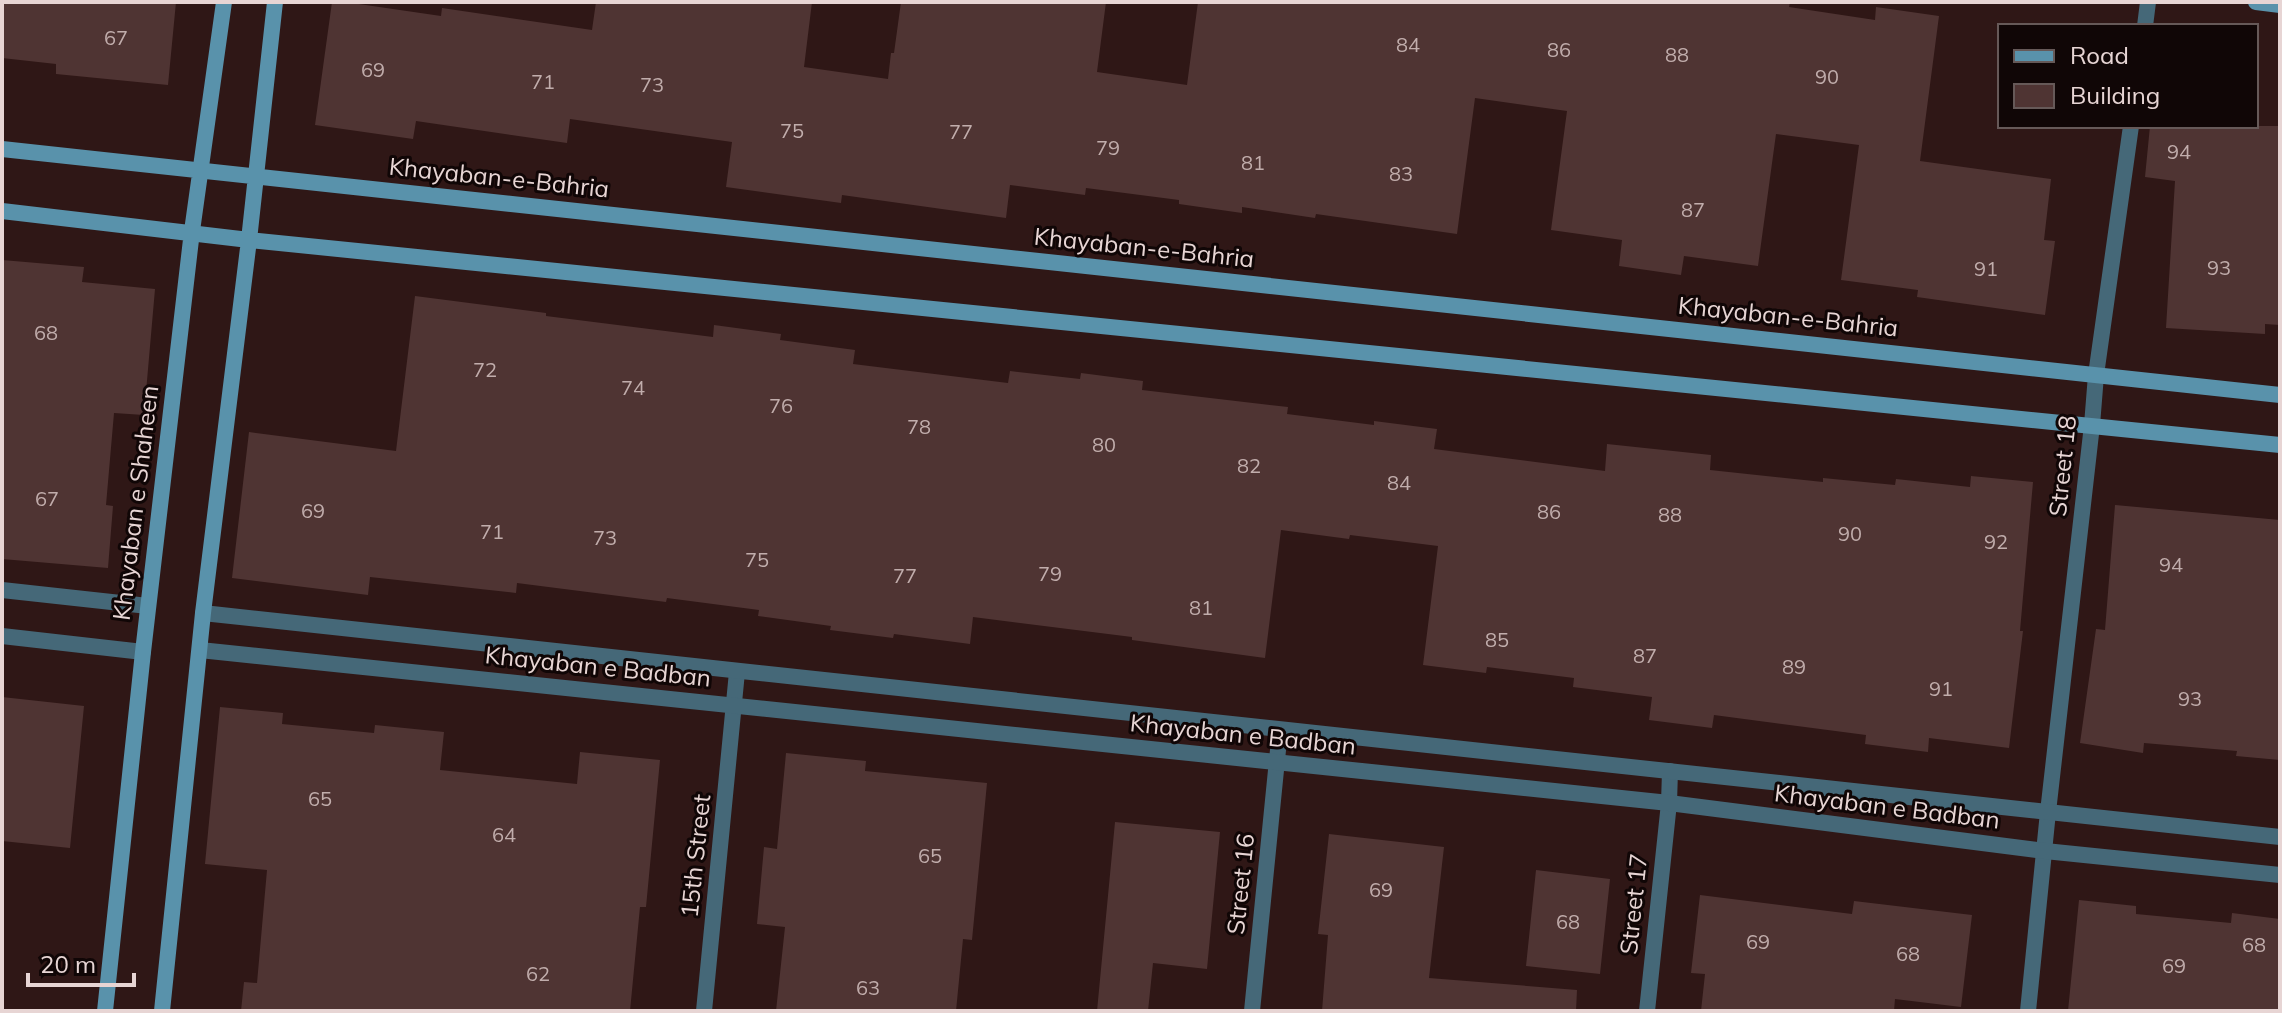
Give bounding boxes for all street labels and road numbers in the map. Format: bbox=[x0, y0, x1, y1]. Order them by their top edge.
street label: Khayaban-e-Bahria bbox=[388, 151, 611, 203]
street label: Khayaban-e-Bahria bbox=[1033, 221, 1256, 273]
street label: Khayaban-e-Bahria bbox=[1677, 290, 1900, 342]
street label: Khayaban e Shaheen bbox=[106, 384, 164, 622]
street label: Street 18 bbox=[2042, 414, 2082, 518]
street label: Khayaban e Badban bbox=[484, 639, 713, 693]
street label: Khayaban e Badban bbox=[1129, 707, 1358, 761]
street label: Khayaban e Badban bbox=[1773, 777, 2002, 835]
street label: 15th Street bbox=[674, 793, 716, 919]
street label: Street 16 bbox=[1220, 832, 1260, 936]
street label: Street 17 bbox=[1613, 852, 1653, 956]

